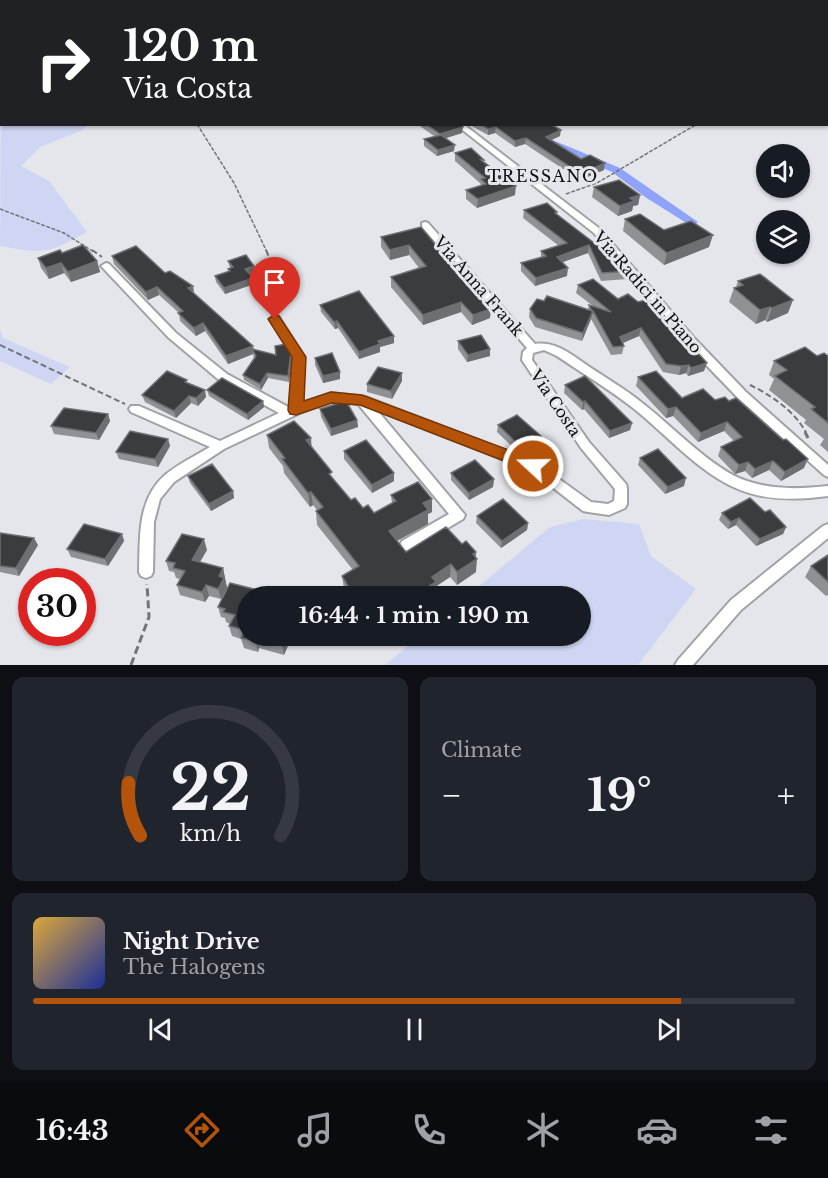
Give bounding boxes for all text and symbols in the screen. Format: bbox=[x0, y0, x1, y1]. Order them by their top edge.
text: 120 m bbox=[123, 20, 258, 72]
icon: right bbox=[24, 24, 102, 102]
text: Via Costa bbox=[123, 72, 252, 105]
map controls bbox=[756, 144, 810, 264]
button: sound bbox=[756, 144, 810, 198]
district label: TRESSANO bbox=[487, 166, 599, 186]
button: layers bbox=[756, 210, 810, 264]
street label: Via Radici in Piano bbox=[589, 226, 707, 357]
street label: Via Anna Frank bbox=[429, 231, 528, 340]
pin bbox=[249, 257, 300, 319]
icon: arrive bbox=[258, 266, 291, 299]
street label: Via Costa bbox=[526, 365, 586, 440]
position arrow bbox=[501, 434, 565, 498]
speed limit sign: 30 bbox=[18, 568, 96, 646]
text: 16:44 · 1 min · 190 m bbox=[299, 602, 529, 629]
text: Climate bbox=[441, 738, 522, 762]
text: 22 bbox=[169, 749, 251, 827]
text: 19° bbox=[587, 767, 652, 823]
text: − bbox=[441, 775, 462, 816]
text: + bbox=[777, 775, 795, 816]
text: km/h bbox=[180, 820, 241, 847]
text: Night Drive bbox=[123, 928, 260, 955]
text: The Halogens bbox=[123, 955, 265, 979]
icon: previous bbox=[144, 1013, 177, 1046]
icon: pause bbox=[398, 1013, 431, 1046]
icon: next bbox=[652, 1013, 685, 1046]
icon: directions bbox=[181, 1109, 223, 1151]
icon: music bbox=[294, 1109, 336, 1151]
icon: phone bbox=[408, 1109, 450, 1151]
icon: climate bbox=[522, 1109, 564, 1151]
icon: car bbox=[636, 1109, 678, 1151]
icon: filters bbox=[750, 1109, 792, 1151]
text: 16:43 bbox=[36, 1114, 109, 1147]

